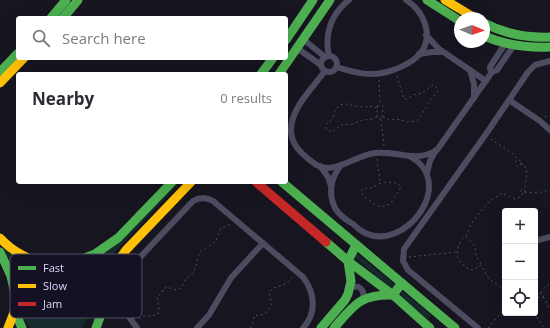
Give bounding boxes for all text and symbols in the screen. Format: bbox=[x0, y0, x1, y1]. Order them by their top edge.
north arrow bbox=[454, 12, 490, 48]
search box bbox=[16, 16, 288, 60]
icon: search bbox=[30, 27, 52, 49]
text: Search here bbox=[62, 28, 146, 48]
text: Nearby bbox=[32, 87, 94, 110]
text: 0 results bbox=[220, 89, 272, 107]
map controls bbox=[502, 208, 538, 316]
button: + bbox=[502, 208, 538, 244]
button: − bbox=[502, 244, 538, 280]
legend bbox=[10, 254, 142, 318]
text: Fast bbox=[43, 260, 64, 275]
text: Slow bbox=[43, 278, 67, 293]
button: locate bbox=[502, 280, 538, 316]
text: Jam bbox=[42, 296, 62, 311]

